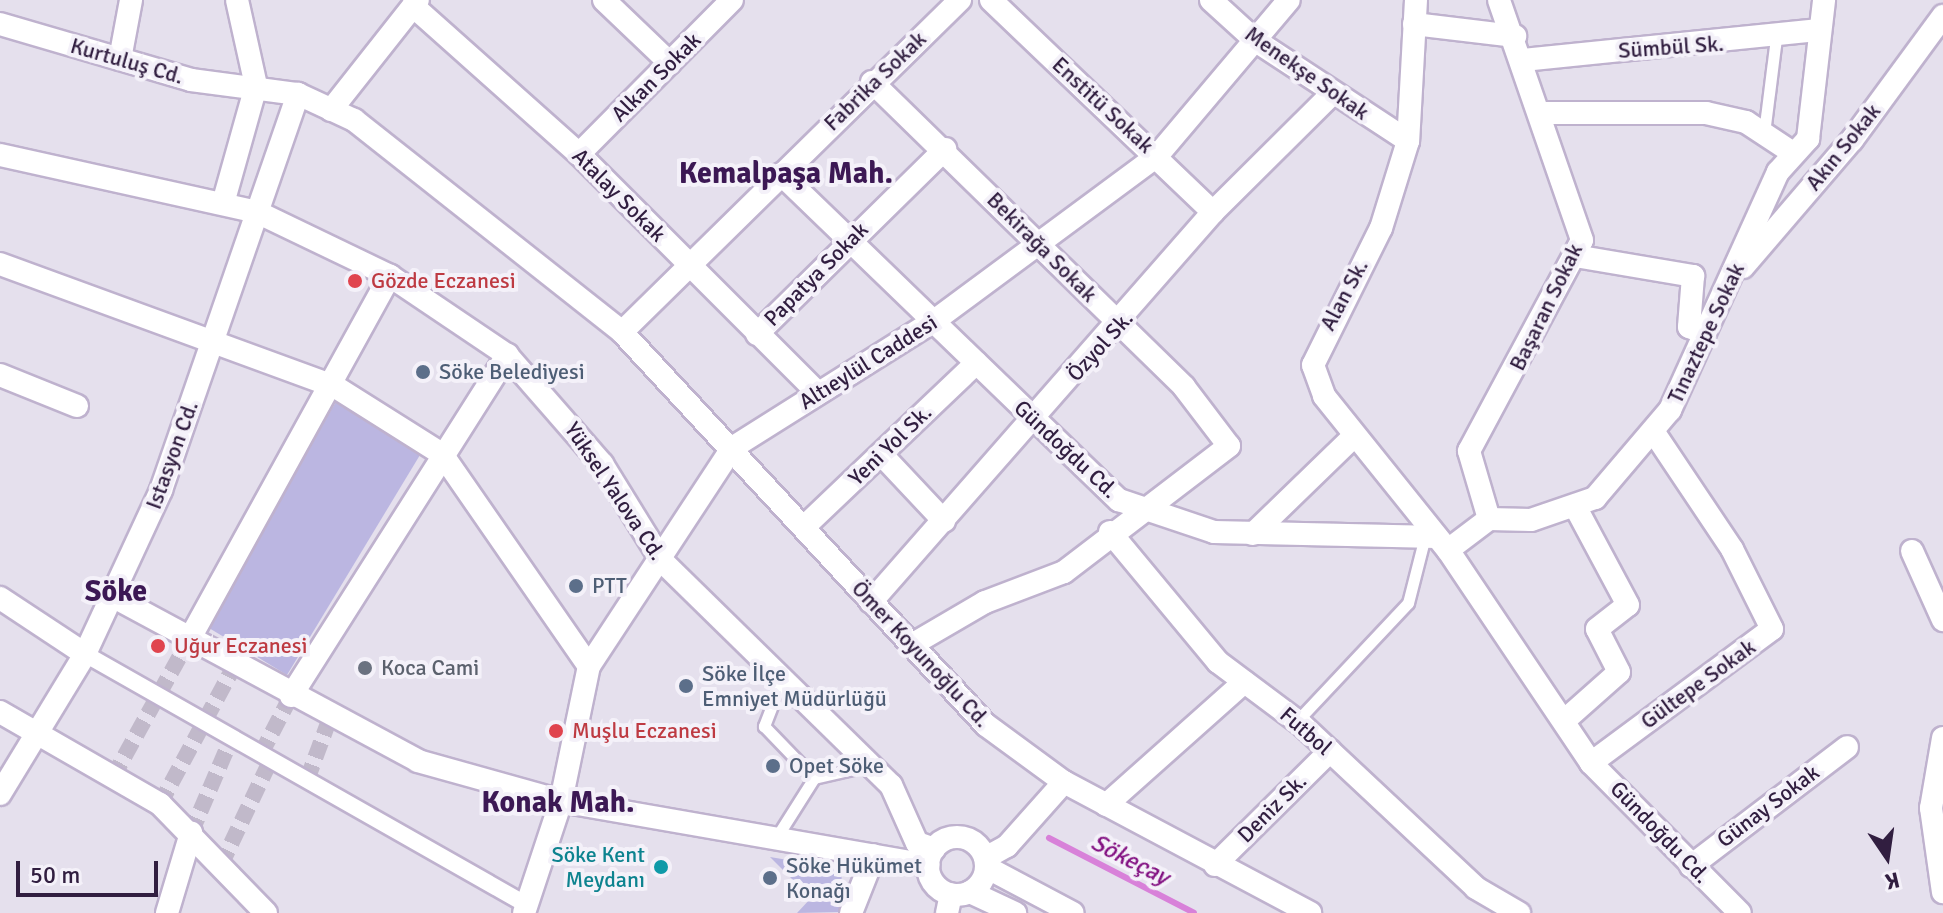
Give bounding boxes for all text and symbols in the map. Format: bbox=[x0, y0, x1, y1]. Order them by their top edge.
street label: Menekşe Sokak bbox=[1240, 21, 1374, 125]
street label: Fabrika Sokak bbox=[818, 26, 932, 136]
street label: Alkan Sokak bbox=[606, 27, 706, 127]
street label: Sümbül Sk. bbox=[1617, 30, 1725, 64]
street label: Kurtuluş Cd. bbox=[67, 32, 187, 90]
street label: Enstitü Sokak bbox=[1047, 51, 1159, 159]
street label: Akın Sokak bbox=[1800, 98, 1886, 196]
street label: Atalay Sokak bbox=[567, 143, 671, 247]
district label: Kemalpaşa Mah. bbox=[679, 156, 893, 192]
street label: Bekirağa Sokak bbox=[982, 187, 1102, 307]
street label: Papatya Sokak bbox=[758, 216, 874, 332]
street label: Başaran Sokak bbox=[1504, 239, 1588, 375]
street label: Alan Sk. bbox=[1314, 255, 1374, 335]
street label: Tınaztepe Sokak bbox=[1662, 259, 1750, 407]
place label: Gözde Eczanesi bbox=[371, 268, 516, 294]
marker: Gözde Eczanesi bbox=[346, 272, 364, 290]
street label: Özyol Sk. bbox=[1062, 305, 1138, 387]
street label: Altıeylül Caddesi bbox=[794, 309, 942, 415]
place label: Söke Belediyesi bbox=[439, 359, 585, 385]
marker: Söke Belediyesi bbox=[414, 363, 432, 381]
street label: Gündoğdu Cd. bbox=[1009, 394, 1123, 504]
street label: Istasyon Cd. bbox=[140, 397, 204, 513]
street label: Yeni Yol Sk. bbox=[843, 399, 937, 491]
street label: Yüksel Yalova Cd. bbox=[559, 417, 671, 565]
place label: PTT bbox=[592, 573, 627, 599]
district label: Söke bbox=[85, 574, 147, 610]
street label: Ömer Koyunoğlu Cd. bbox=[846, 575, 996, 733]
marker: PTT bbox=[567, 577, 585, 595]
place label: Uğur Eczanesi bbox=[174, 633, 307, 659]
street label: Gültepe Sokak bbox=[1636, 634, 1760, 734]
marker: Uğur Eczanesi bbox=[149, 637, 167, 655]
place label: Koca Cami bbox=[381, 655, 479, 681]
marker: Koca Cami bbox=[356, 659, 374, 677]
place label: Söke İlçe Emniyet Müdürlüğü bbox=[702, 660, 887, 712]
marker: Söke İlçe Emniyet Müdürlüğü bbox=[677, 677, 695, 695]
street label: Futbol bbox=[1275, 701, 1337, 761]
place label: Muşlu Eczanesi bbox=[572, 718, 717, 744]
marker: Muşlu Eczanesi bbox=[547, 722, 565, 740]
place label: Opet Söke bbox=[789, 753, 884, 779]
marker: Opet Söke bbox=[764, 757, 782, 775]
street label: Günay Sokak bbox=[1712, 759, 1824, 853]
street label: Deniz Sk. bbox=[1232, 768, 1312, 848]
street label: Gündoğdu Cd. bbox=[1605, 775, 1715, 889]
district label: Konak Mah. bbox=[481, 785, 635, 821]
north arrow bbox=[1847, 817, 1927, 897]
water label: Sökeçay bbox=[1086, 828, 1174, 892]
place label: Söke Kent Meydanı bbox=[551, 841, 645, 892]
scale bar bbox=[20, 845, 162, 895]
place label: Söke Hükümet Konağı bbox=[786, 852, 922, 904]
marker: Söke Kent Meydanı bbox=[652, 858, 670, 876]
text: 50 m bbox=[30, 860, 80, 890]
text: K bbox=[1883, 866, 1902, 896]
marker: Söke Hükümet Konağı bbox=[761, 869, 779, 887]

